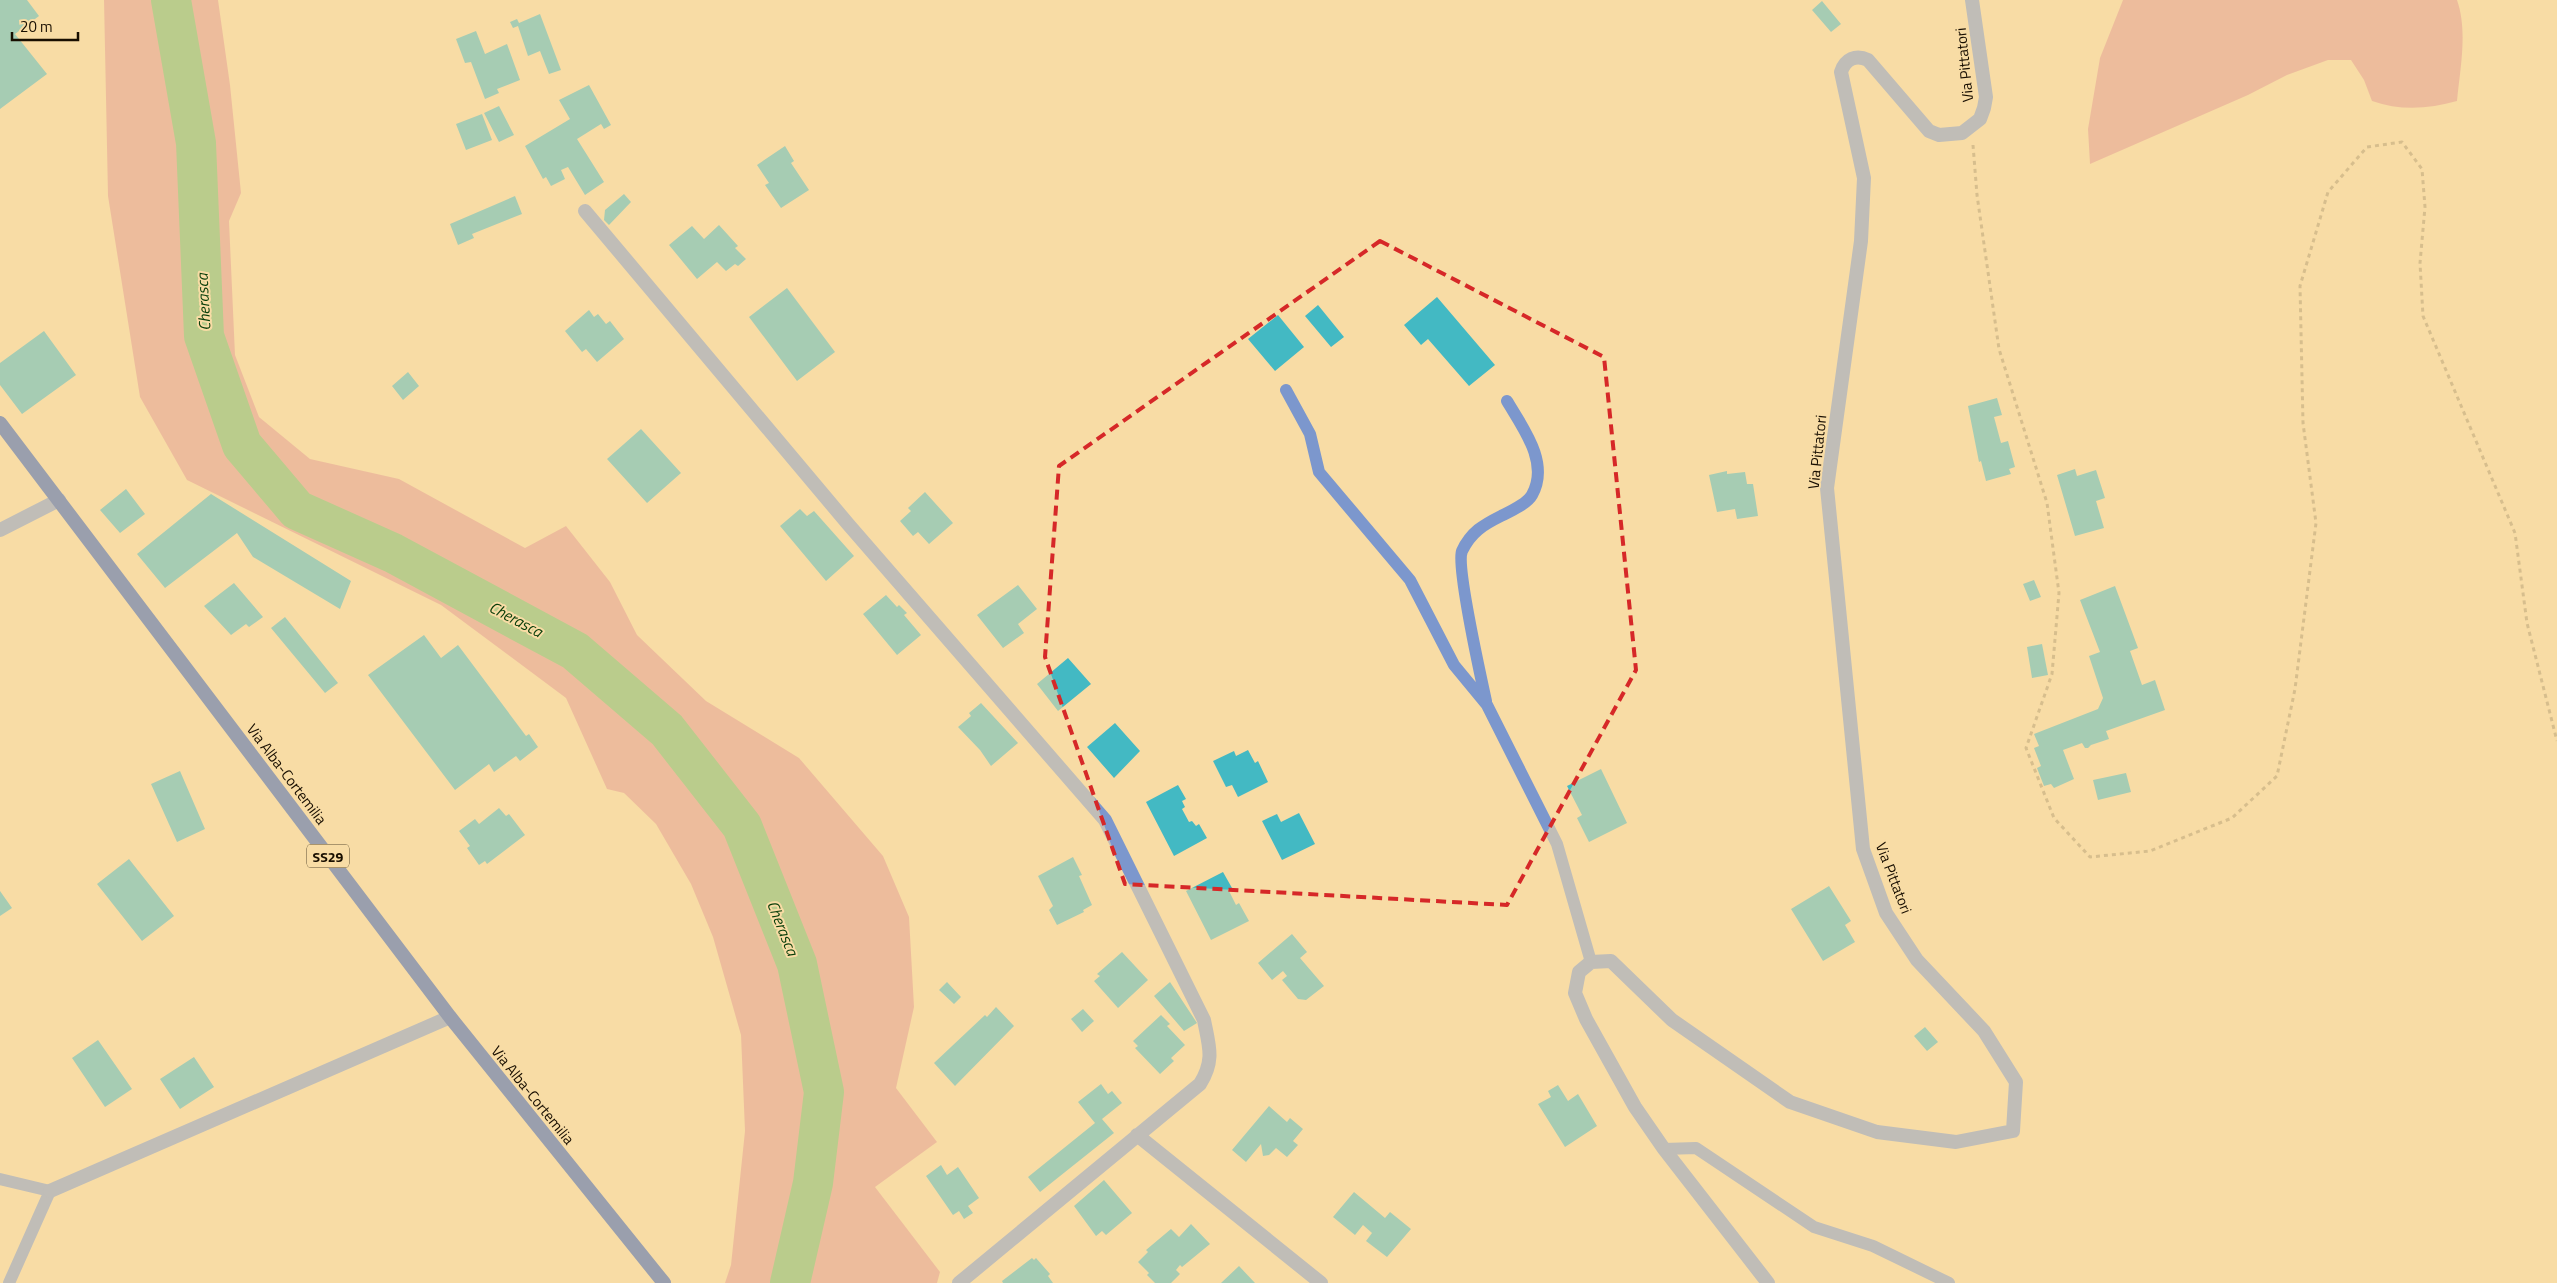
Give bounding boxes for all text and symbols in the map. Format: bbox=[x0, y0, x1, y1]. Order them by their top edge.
scale bar bbox=[12, 10, 79, 42]
text: 20 m bbox=[20, 15, 53, 38]
street label: Via Pittatori bbox=[1949, 27, 1979, 103]
water label: Cherasca bbox=[189, 272, 216, 331]
street label: Via Pittatori bbox=[1802, 414, 1832, 490]
water label: Cherasca bbox=[485, 595, 548, 644]
street label: Via Alba-Cortemilia bbox=[241, 719, 333, 830]
street label: Via Pittatori bbox=[1870, 839, 1918, 917]
road number: SS29 bbox=[307, 844, 349, 868]
water label: Cherasca bbox=[761, 897, 805, 960]
street label: Via Alba-Cortemilia bbox=[486, 1041, 580, 1150]

